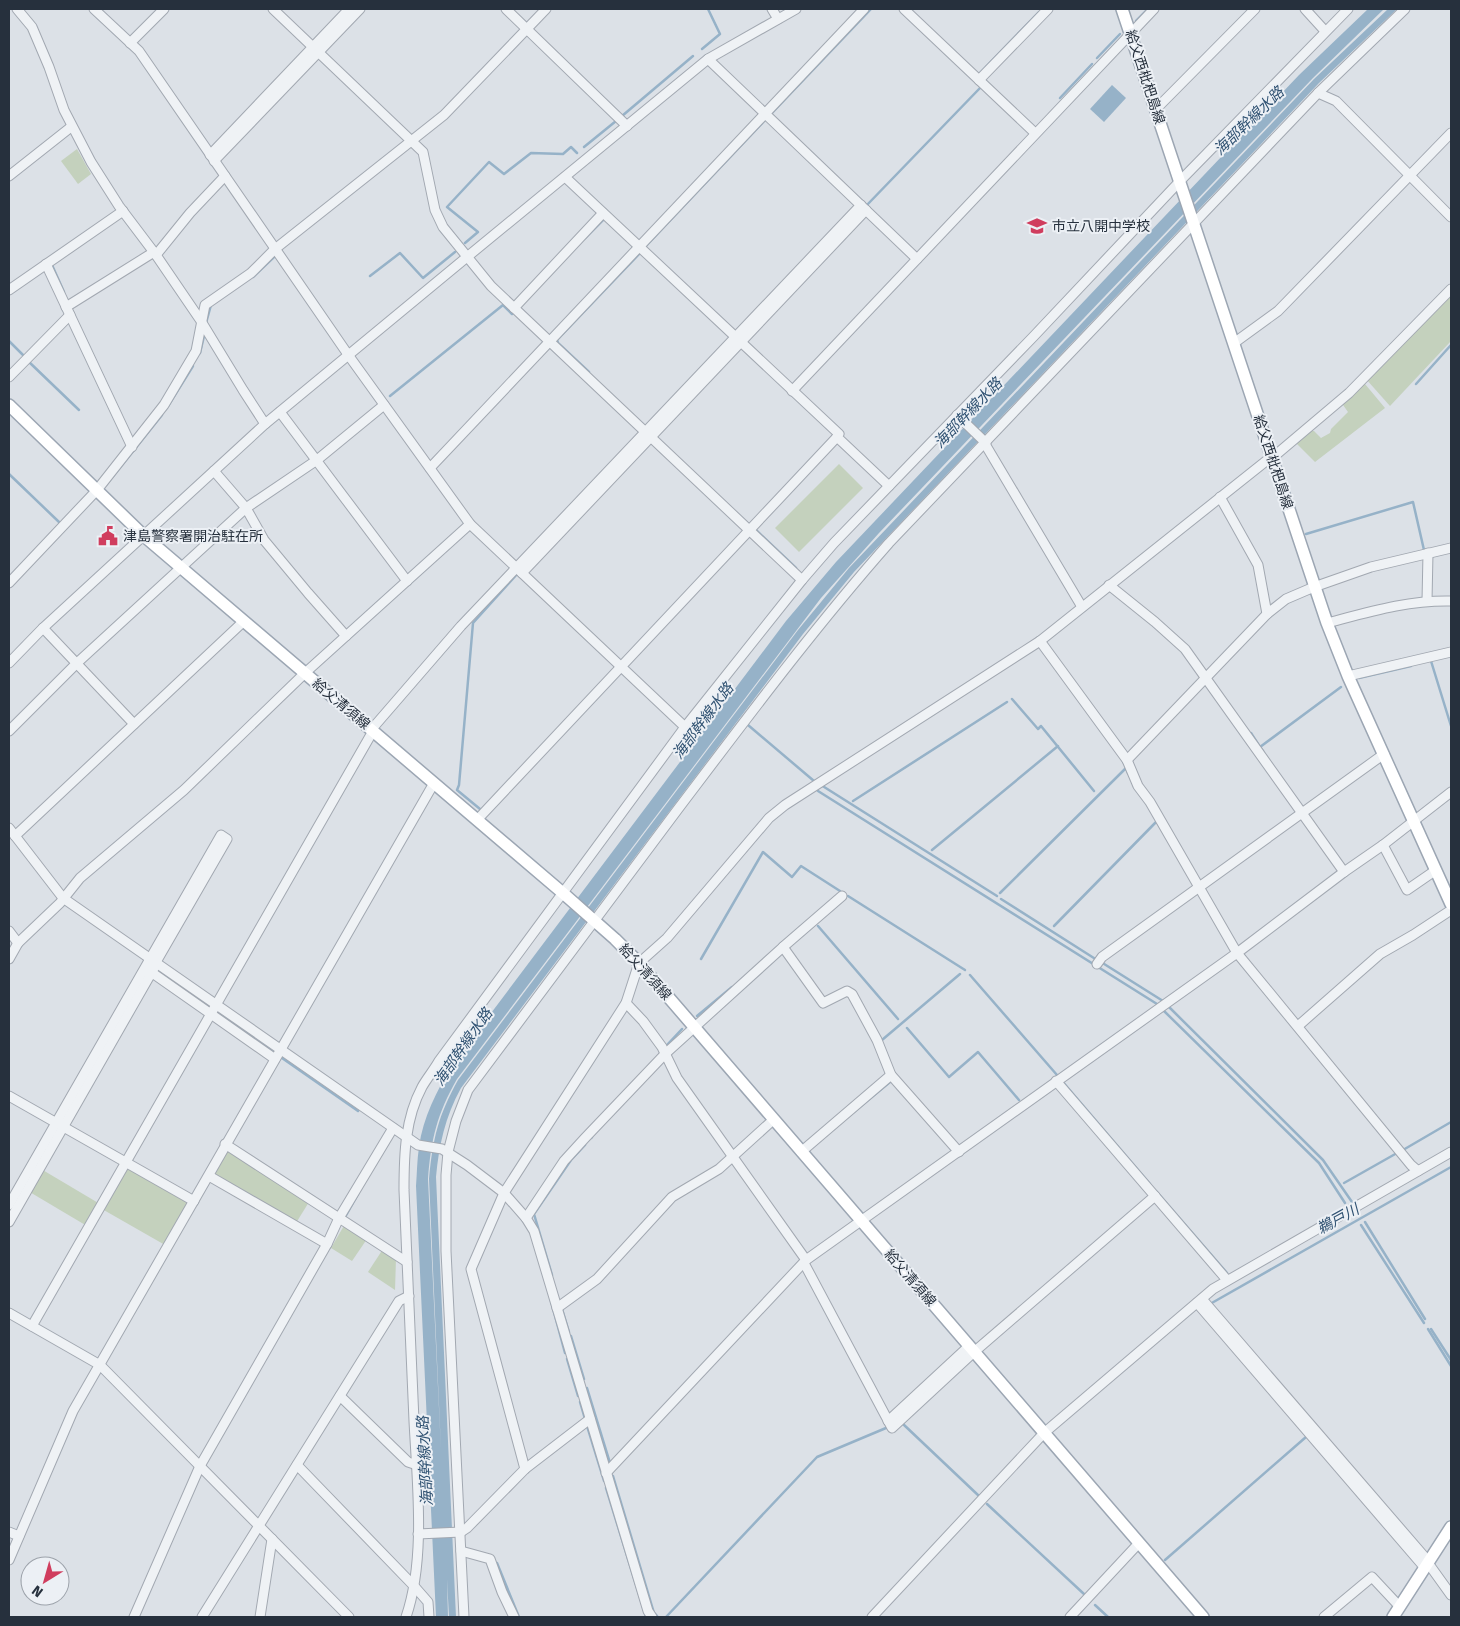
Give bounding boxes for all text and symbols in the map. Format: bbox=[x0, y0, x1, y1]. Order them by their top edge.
street label: 給父西枇杷島線 bbox=[1122, 28, 1168, 126]
water label: 海部幹線水路 bbox=[1210, 82, 1289, 159]
school or university icon: 市立八開中学校 bbox=[1026, 215, 1048, 237]
place label: 市立八開中学校 bbox=[1052, 218, 1150, 235]
water label: 海部幹線水路 bbox=[930, 373, 1007, 452]
street label: 給父西枇杷島線 bbox=[1250, 413, 1296, 511]
public building icon: 津島警察署開治駐在所 bbox=[97, 525, 119, 547]
place label: 津島警察署開治駐在所 bbox=[123, 528, 263, 545]
street label: 給父清須線 bbox=[309, 675, 373, 733]
water label: 海部幹線水路 bbox=[669, 678, 738, 762]
street label: 給父清須線 bbox=[615, 940, 675, 1004]
water label: 海部幹線水路 bbox=[430, 1003, 497, 1089]
water label: 鵜戸川 bbox=[1314, 1199, 1364, 1238]
street label: 給父清須線 bbox=[881, 1246, 939, 1310]
water label: 海部幹線水路 bbox=[414, 1414, 436, 1506]
north arrow bbox=[20, 1556, 70, 1606]
text: N bbox=[29, 1581, 46, 1601]

